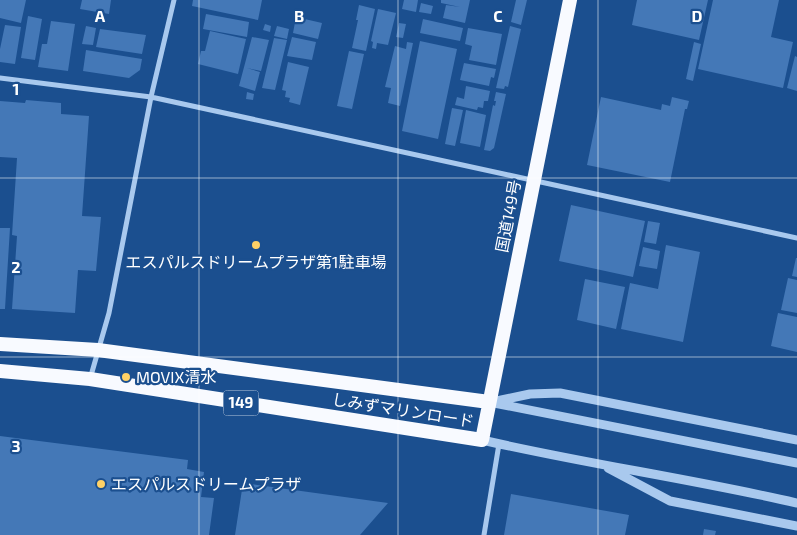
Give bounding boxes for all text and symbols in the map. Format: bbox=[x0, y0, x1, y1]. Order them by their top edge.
text: A bbox=[95, 6, 106, 25]
text: B bbox=[294, 6, 304, 25]
text: C bbox=[493, 6, 503, 25]
text: D bbox=[692, 6, 703, 25]
text: 1 bbox=[13, 79, 19, 98]
street label: 国道149号 bbox=[491, 178, 524, 254]
marker: エスパルスドリームプラザ第1駐車場 bbox=[250, 239, 262, 251]
place label: エスパルスドリームプラザ第1駐車場 bbox=[126, 252, 386, 271]
text: 2 bbox=[11, 257, 21, 276]
place label: MOVIX清水 bbox=[136, 367, 216, 386]
marker: MOVIX清水 bbox=[120, 371, 132, 383]
street label: しみずマリンロード bbox=[330, 389, 476, 430]
road number: 149 bbox=[224, 390, 258, 416]
text: 3 bbox=[11, 436, 21, 455]
place label: エスパルスドリームプラザ bbox=[111, 474, 302, 493]
marker: エスパルスドリームプラザ bbox=[95, 478, 107, 490]

